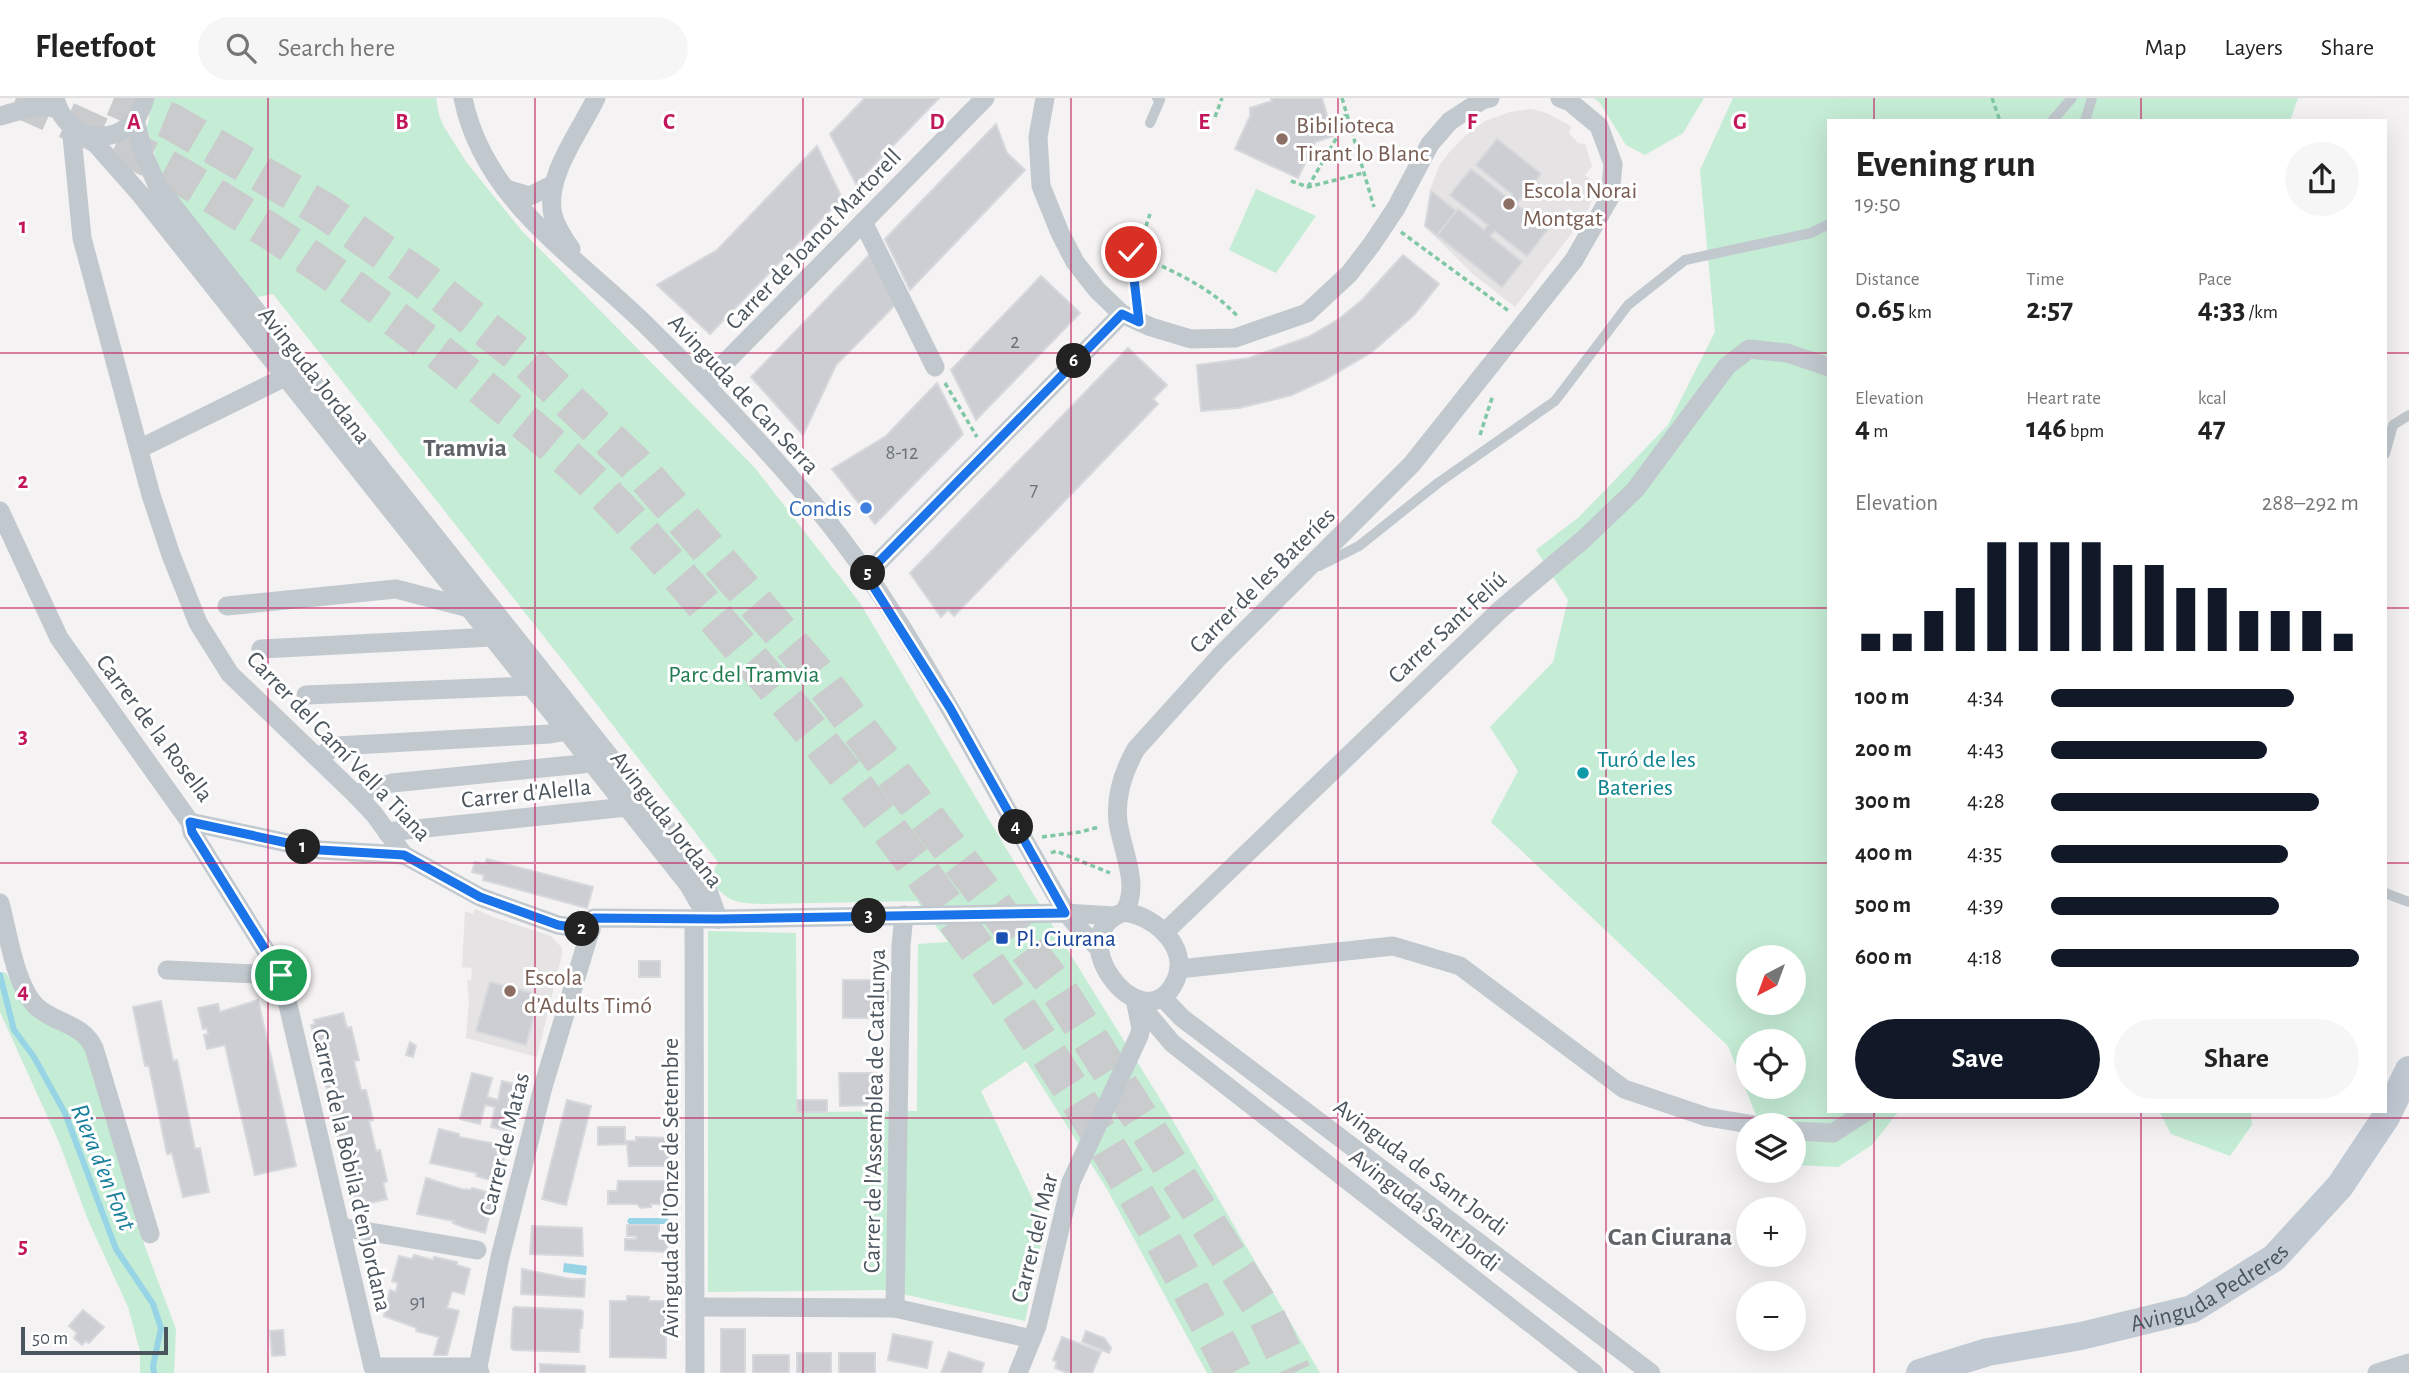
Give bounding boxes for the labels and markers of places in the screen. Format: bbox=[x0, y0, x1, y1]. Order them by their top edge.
place label: Bibilioteca Tirant lo Blanc bbox=[1296, 114, 1429, 166]
marker: Bibilioteca Tirant lo Blanc bbox=[1274, 131, 1290, 147]
place label: Escola Norai Montgat bbox=[1523, 179, 1637, 231]
marker: Escola Norai Montgat bbox=[1501, 196, 1517, 212]
pin bbox=[1101, 222, 1161, 282]
pin: 6 bbox=[1056, 344, 1092, 378]
place label: Condis bbox=[789, 497, 852, 521]
marker: Condis bbox=[858, 500, 874, 516]
pin: 5 bbox=[850, 556, 886, 590]
place label: Turó de les Bateries bbox=[1597, 748, 1696, 800]
marker: Turó de les Bateries bbox=[1575, 765, 1591, 781]
pin: 4 bbox=[998, 810, 1034, 844]
pin: 1 bbox=[286, 830, 320, 864]
pin: 3 bbox=[852, 898, 886, 934]
pin: 2 bbox=[564, 912, 600, 946]
place label: Pl. Ciurana bbox=[1016, 927, 1116, 951]
marker: Pl. Ciurana bbox=[994, 930, 1010, 946]
pin bbox=[251, 945, 311, 1005]
place label: Escola d’Adults Timó bbox=[524, 966, 652, 1018]
marker: Escola d’Adults Timó bbox=[502, 983, 518, 999]

